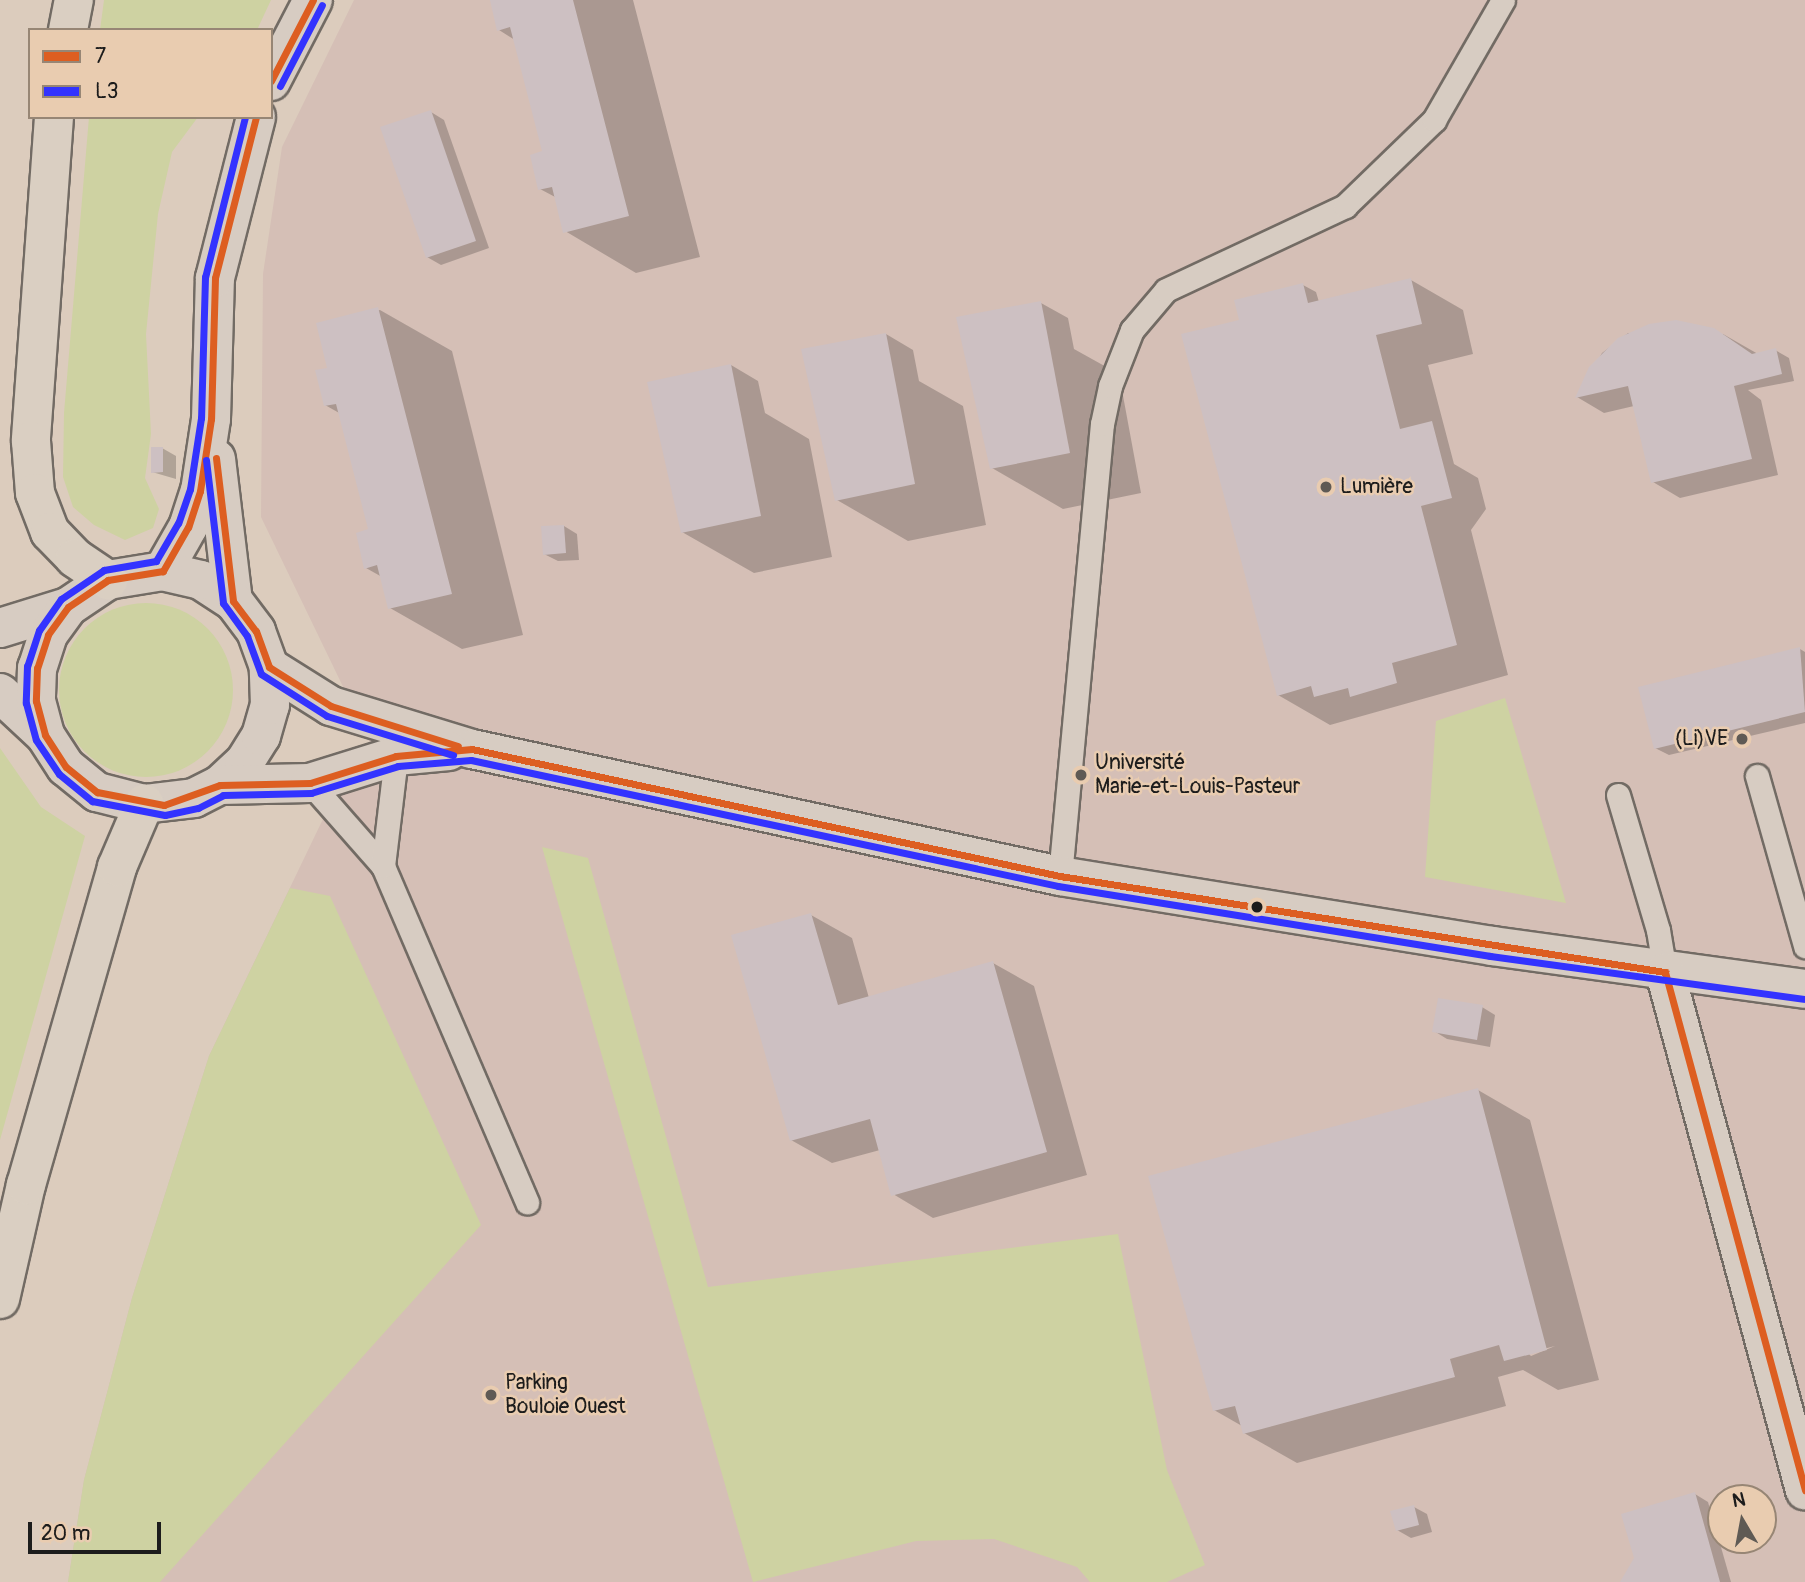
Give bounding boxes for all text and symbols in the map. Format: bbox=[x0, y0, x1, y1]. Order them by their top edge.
legend bbox=[28, 28, 273, 119]
text: 7 bbox=[95, 43, 106, 70]
text: L3 bbox=[95, 78, 119, 105]
place label: Lumière bbox=[1340, 474, 1413, 500]
marker: Lumière bbox=[1318, 479, 1334, 495]
place label: (Li)VE bbox=[1675, 726, 1728, 752]
marker: (Li)VE bbox=[1734, 731, 1750, 747]
place label: Université Marie-et-Louis-Pasteur bbox=[1095, 750, 1300, 800]
marker: Université Marie-et-Louis-Pasteur bbox=[1073, 767, 1089, 783]
unlabelled marker bbox=[1250, 900, 1264, 914]
place label: Parking Bouloie Ouest bbox=[505, 1370, 626, 1420]
marker: Parking Bouloie Ouest bbox=[483, 1387, 499, 1403]
north arrow bbox=[1707, 1484, 1777, 1554]
text: N bbox=[1730, 1487, 1747, 1513]
scale bar bbox=[32, 1508, 164, 1552]
text: 20 m bbox=[41, 1520, 90, 1547]

